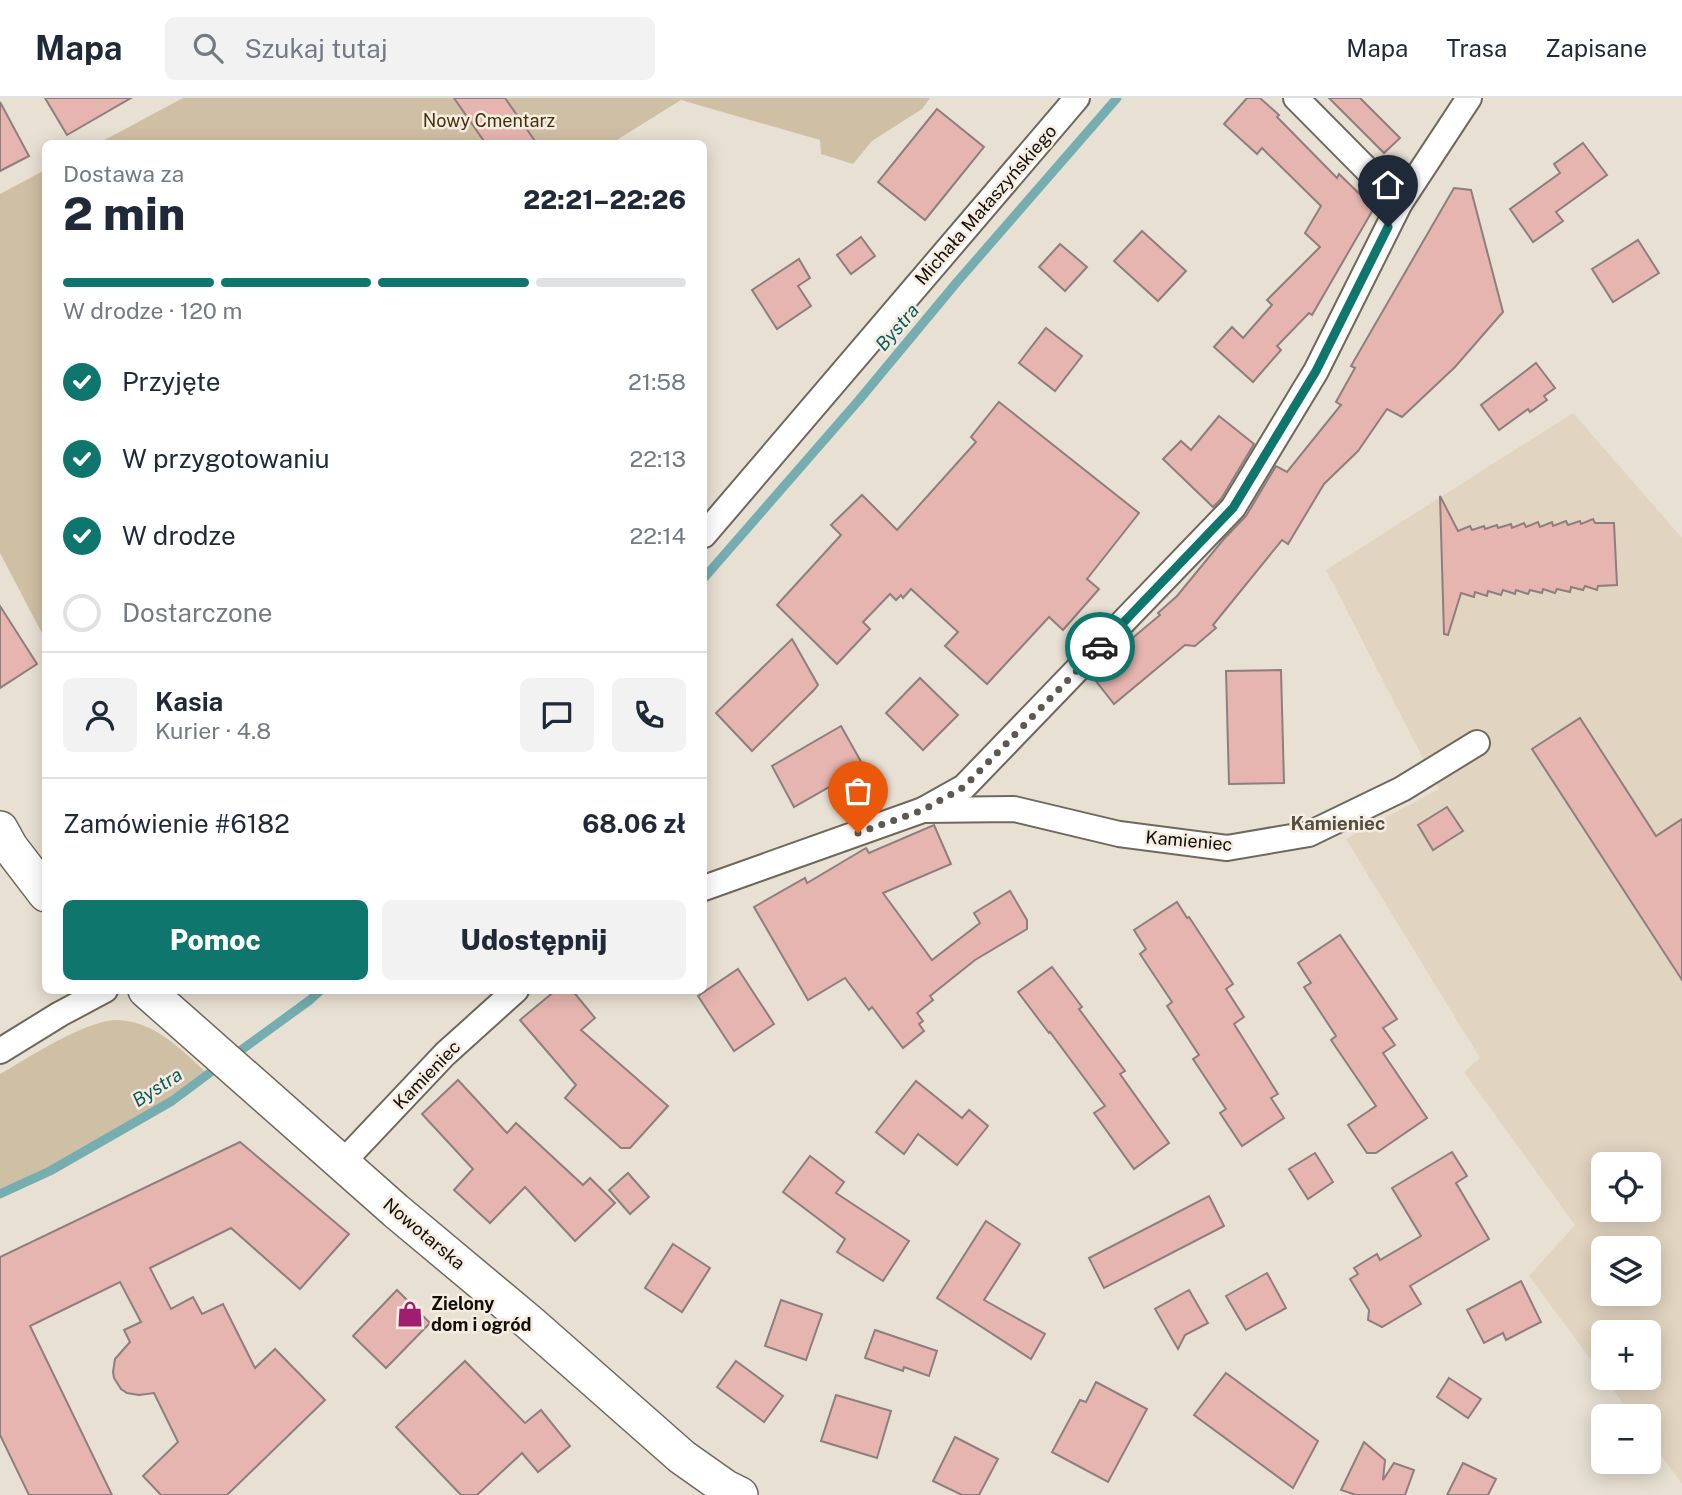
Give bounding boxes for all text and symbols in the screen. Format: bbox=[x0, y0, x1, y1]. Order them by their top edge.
search box bbox=[165, 17, 655, 80]
text: Mapa bbox=[35, 29, 123, 67]
icon: search bbox=[189, 29, 227, 67]
text: Szukaj tutaj bbox=[245, 33, 388, 64]
text: Mapa bbox=[1346, 34, 1408, 62]
text: Trasa bbox=[1446, 34, 1507, 62]
text: Zapisane bbox=[1545, 34, 1647, 62]
park label: Nowy Cmentarz bbox=[423, 110, 555, 131]
street label: Michała Małaszyńskiego bbox=[910, 120, 1061, 289]
pin bbox=[1358, 155, 1418, 227]
text: Dostawa za bbox=[63, 160, 184, 187]
icon: home bbox=[1369, 166, 1407, 204]
text: 22:21–22:26 bbox=[523, 184, 686, 215]
text: 2 min bbox=[63, 186, 185, 240]
text: W drodze · 120 m bbox=[63, 297, 242, 324]
water label: Bystra bbox=[871, 299, 923, 355]
icon: check bbox=[63, 363, 101, 401]
text: Przyjęte bbox=[122, 366, 221, 397]
text: 21:58 bbox=[628, 368, 686, 395]
icon: check bbox=[63, 440, 101, 478]
text: W przygotowaniu bbox=[122, 443, 330, 474]
text: 22:13 bbox=[630, 445, 686, 472]
icon: check bbox=[63, 517, 101, 555]
text: W drodze bbox=[122, 520, 236, 551]
text: 22:14 bbox=[630, 522, 686, 549]
text: Dostarczone bbox=[122, 597, 273, 628]
courier bbox=[1065, 612, 1135, 682]
icon: car bbox=[1081, 628, 1119, 666]
button: person bbox=[63, 678, 137, 752]
button: chat bbox=[520, 678, 594, 752]
button: phone bbox=[612, 678, 686, 752]
text: Kasia bbox=[155, 686, 223, 717]
text: Kurier · 4.8 bbox=[155, 717, 271, 744]
pin bbox=[828, 761, 888, 833]
icon: bag bbox=[839, 772, 877, 810]
text: Zamówienie #6182 bbox=[63, 808, 290, 839]
text: 68.06 zł bbox=[582, 808, 686, 839]
district label: Kamieniec bbox=[1291, 812, 1385, 834]
street label: Kamieniec bbox=[1145, 826, 1233, 855]
button: Pomoc bbox=[63, 900, 368, 980]
button: Udostępnij bbox=[382, 900, 686, 980]
street label: Kamieniec bbox=[389, 1036, 464, 1113]
water label: Bystra bbox=[128, 1063, 186, 1111]
map controls bbox=[1591, 1152, 1661, 1474]
button: locate bbox=[1591, 1152, 1661, 1222]
street label: Nowotarska bbox=[379, 1193, 469, 1274]
button: layers bbox=[1591, 1236, 1661, 1306]
place label: Zielony dom i ogród bbox=[431, 1293, 532, 1335]
shop icon: Zielony dom i ogród bbox=[395, 1299, 425, 1329]
button: + bbox=[1591, 1320, 1661, 1390]
button: − bbox=[1591, 1404, 1661, 1474]

